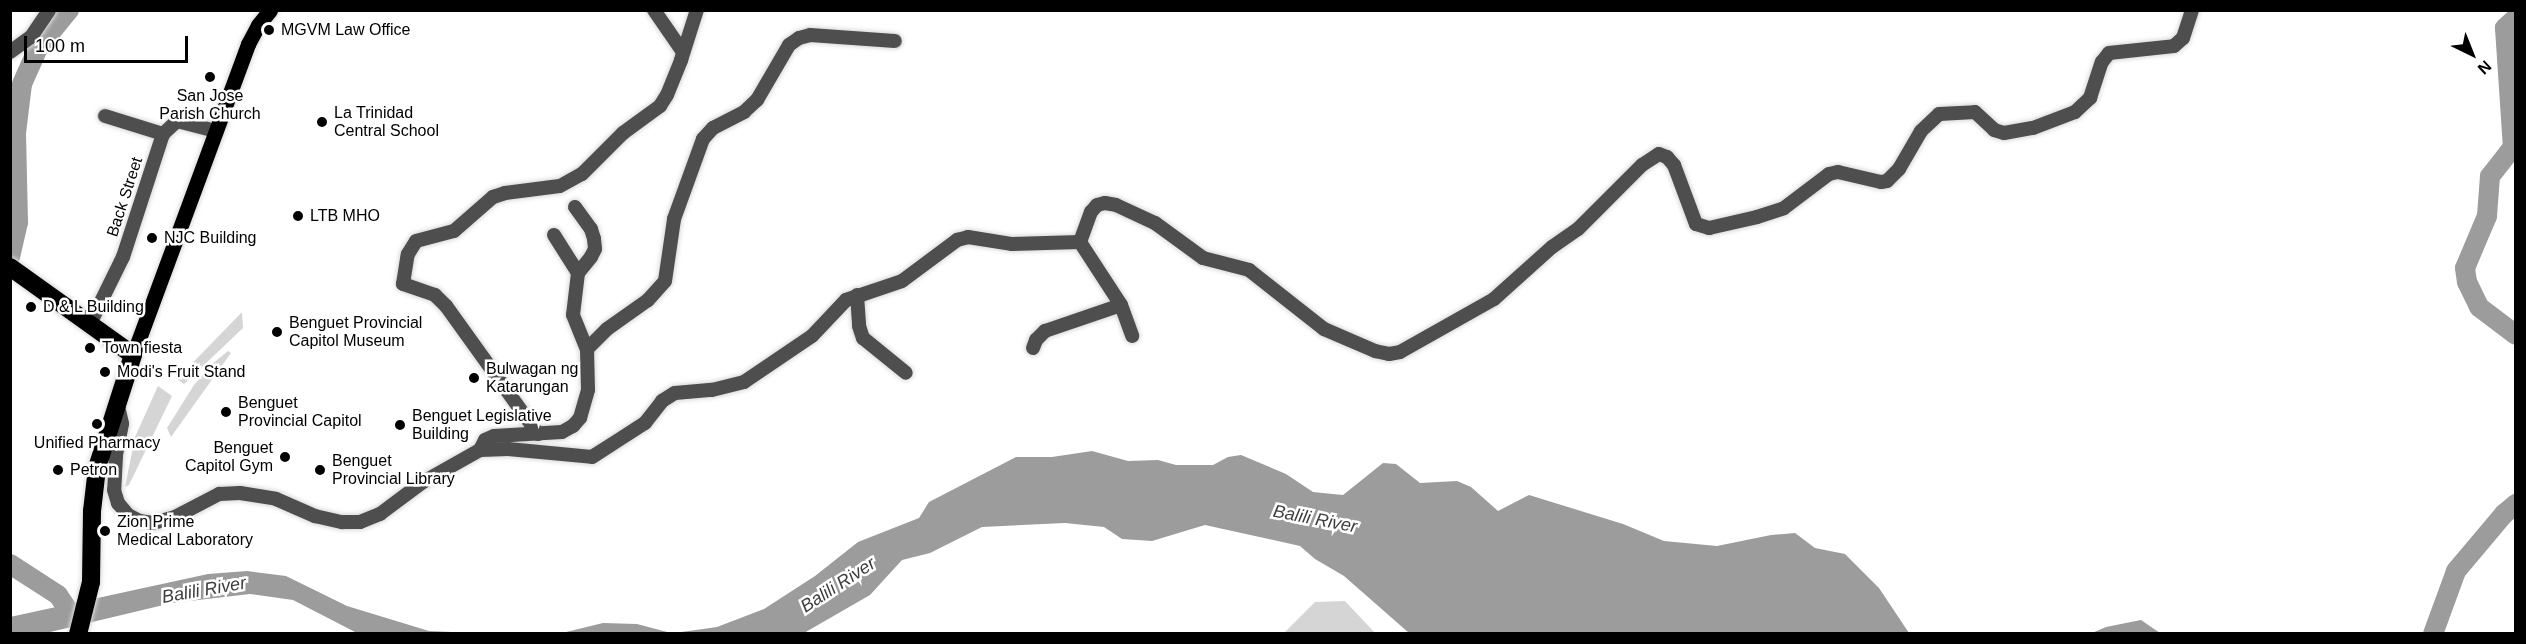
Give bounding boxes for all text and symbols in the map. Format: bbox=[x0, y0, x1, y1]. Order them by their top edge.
place label: MGVM Law Office bbox=[281, 20, 411, 40]
marker: MGVM Law Office bbox=[262, 23, 276, 37]
scale bar bbox=[27, 24, 190, 62]
north arrow bbox=[2442, 24, 2502, 84]
text: 100 m bbox=[35, 36, 85, 56]
text: N bbox=[2475, 57, 2495, 78]
marker: San Jose Parish Church bbox=[203, 70, 217, 84]
place label: San Jose Parish Church bbox=[159, 86, 261, 124]
place label: La Trinidad Central School bbox=[334, 103, 439, 141]
marker: La Trinidad Central School bbox=[315, 115, 329, 129]
street label: Back Street bbox=[103, 155, 147, 239]
place label: LTB MHO bbox=[310, 206, 380, 226]
marker: LTB MHO bbox=[291, 209, 305, 223]
place label: NJC Building bbox=[164, 228, 256, 248]
marker: NJC Building bbox=[145, 231, 159, 245]
place label: D & L Building bbox=[43, 297, 144, 317]
marker: D & L Building bbox=[24, 300, 38, 314]
place label: Benguet Provincial Capitol Museum bbox=[289, 313, 422, 351]
marker: Benguet Provincial Capitol Museum bbox=[270, 325, 284, 339]
place label: Town fiesta bbox=[102, 338, 182, 358]
marker: Town fiesta bbox=[83, 341, 97, 355]
place label: Bulwagan ng Katarungan bbox=[486, 359, 579, 397]
place label: Modi's Fruit Stand bbox=[117, 362, 245, 382]
marker: Modi's Fruit Stand bbox=[98, 365, 112, 379]
marker: Bulwagan ng Katarungan bbox=[467, 371, 481, 385]
place label: Benguet Provincial Capitol bbox=[238, 393, 362, 431]
marker: Benguet Provincial Capitol bbox=[219, 405, 233, 419]
place label: Benguet Legislative Building bbox=[412, 406, 552, 444]
marker: Unified Pharmacy bbox=[90, 417, 104, 431]
marker: Benguet Legislative Building bbox=[393, 418, 407, 432]
place label: Unified Pharmacy bbox=[34, 433, 160, 453]
place label: Benguet Capitol Gym bbox=[185, 438, 273, 476]
marker: Benguet Capitol Gym bbox=[278, 450, 292, 464]
place label: Benguet Provincial Library bbox=[332, 451, 455, 489]
place label: Petron bbox=[70, 460, 117, 480]
marker: Petron bbox=[51, 463, 65, 477]
marker: Benguet Provincial Library bbox=[313, 463, 327, 477]
water label: Balili River bbox=[1271, 500, 1359, 538]
place label: Zion Prime Medical Laboratory bbox=[117, 512, 253, 550]
marker: Zion Prime Medical Laboratory bbox=[98, 524, 112, 538]
water label: Balili River bbox=[796, 553, 880, 617]
water label: Balili River bbox=[160, 572, 248, 608]

